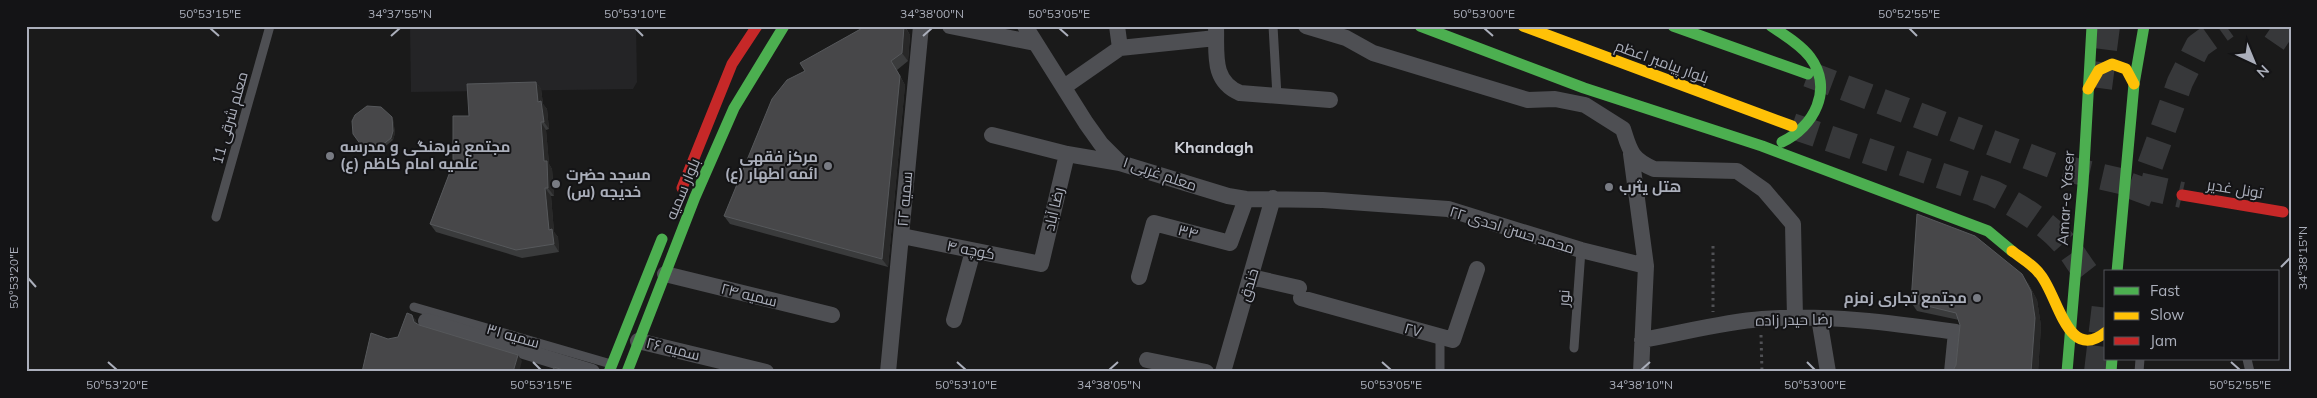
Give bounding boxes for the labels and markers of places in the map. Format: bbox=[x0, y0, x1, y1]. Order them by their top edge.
place label: مجتمع فرهنگی و مدرسه علمیه امام کاظم (ع) bbox=[340, 137, 510, 174]
place label: مرکز فقهی ائمه اطهار (ع) bbox=[725, 147, 818, 184]
marker: مجتمع فرهنگی و مدرسه علمیه امام کاظم (ع) bbox=[324, 150, 336, 162]
marker: مرکز فقهی ائمه اطهار (ع) bbox=[822, 160, 834, 172]
place label: مسجد حضرت خدیجه (س) bbox=[566, 165, 651, 201]
place label: هتل یثرب bbox=[1619, 177, 1681, 196]
marker: مسجد حضرت خدیجه (س) bbox=[550, 178, 562, 190]
marker: هتل یثرب bbox=[1603, 181, 1615, 193]
place label: مجتمع تجاری زمزم bbox=[1844, 288, 1967, 308]
marker: مجتمع تجاری زمزم bbox=[1971, 292, 1983, 304]

